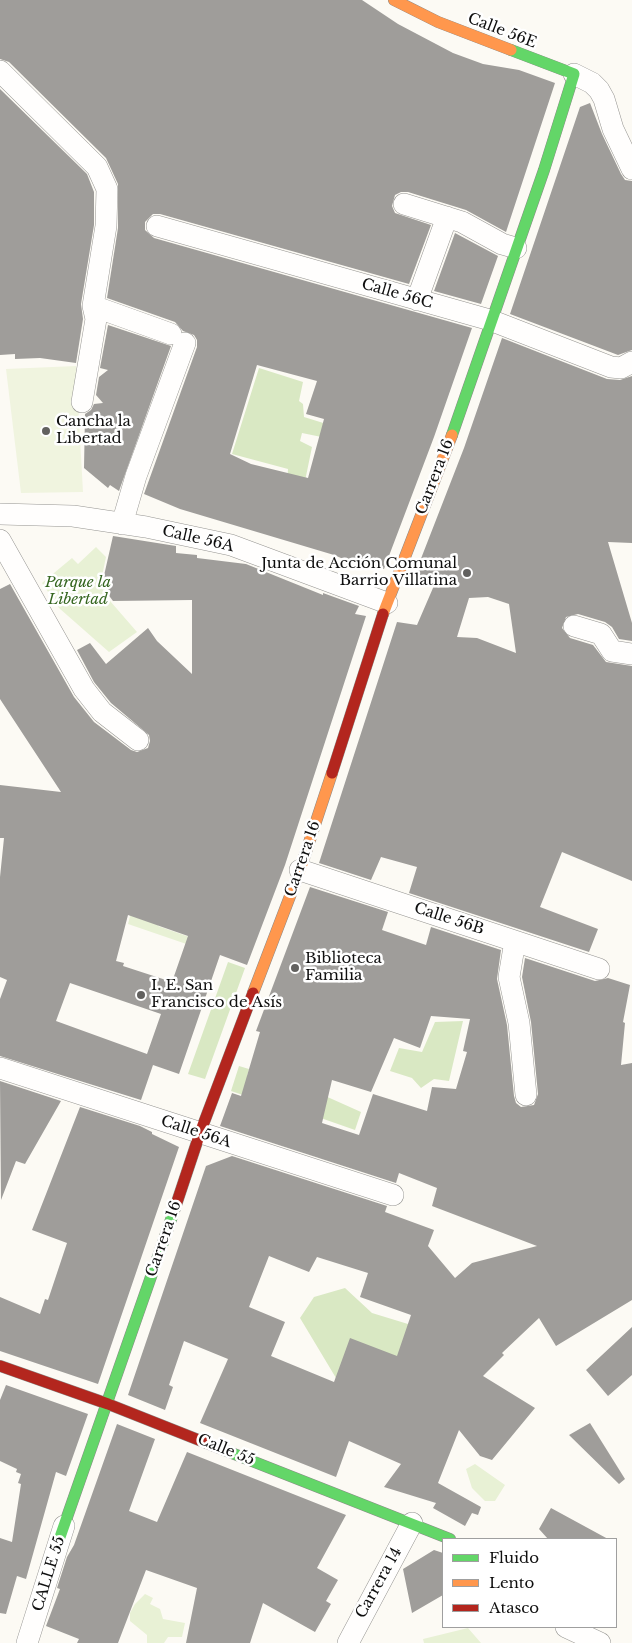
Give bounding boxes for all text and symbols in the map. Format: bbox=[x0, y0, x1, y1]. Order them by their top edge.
street label: Calle 56E bbox=[465, 10, 539, 52]
street label: Calle 56C bbox=[359, 275, 435, 313]
place label: Cancha la Libertad bbox=[56, 413, 131, 448]
marker: Cancha la Libertad bbox=[40, 425, 52, 437]
street label: Carrera 16 bbox=[412, 437, 458, 517]
street label: Calle 56A bbox=[161, 522, 235, 556]
place label: Junta de Acción Comunal Barrio Villatina bbox=[261, 555, 457, 590]
marker: Junta de Acción Comunal Barrio Villatina bbox=[461, 567, 473, 579]
park label: Parque la Libertad bbox=[45, 574, 111, 609]
street label: Carrera 16 bbox=[282, 819, 324, 899]
street label: Calle 56B bbox=[412, 899, 486, 939]
place label: Biblioteca Familia bbox=[305, 950, 382, 985]
marker: Biblioteca Familia bbox=[289, 962, 301, 974]
place label: I. E. San Francisco de Asís bbox=[151, 977, 282, 1012]
marker: I. E. San Francisco de Asís bbox=[135, 989, 147, 1001]
street label: Calle 56A bbox=[159, 1112, 233, 1152]
street label: Carrera 16 bbox=[143, 1199, 185, 1279]
street label: Calle 55 bbox=[195, 1430, 257, 1470]
street label: CALLE 55 bbox=[29, 1534, 69, 1614]
legend bbox=[442, 1538, 617, 1628]
street label: Carrera 14 bbox=[352, 1544, 406, 1622]
text: Fluido bbox=[489, 1548, 539, 1567]
text: Lento bbox=[489, 1573, 534, 1592]
text: Atasco bbox=[489, 1598, 539, 1617]

